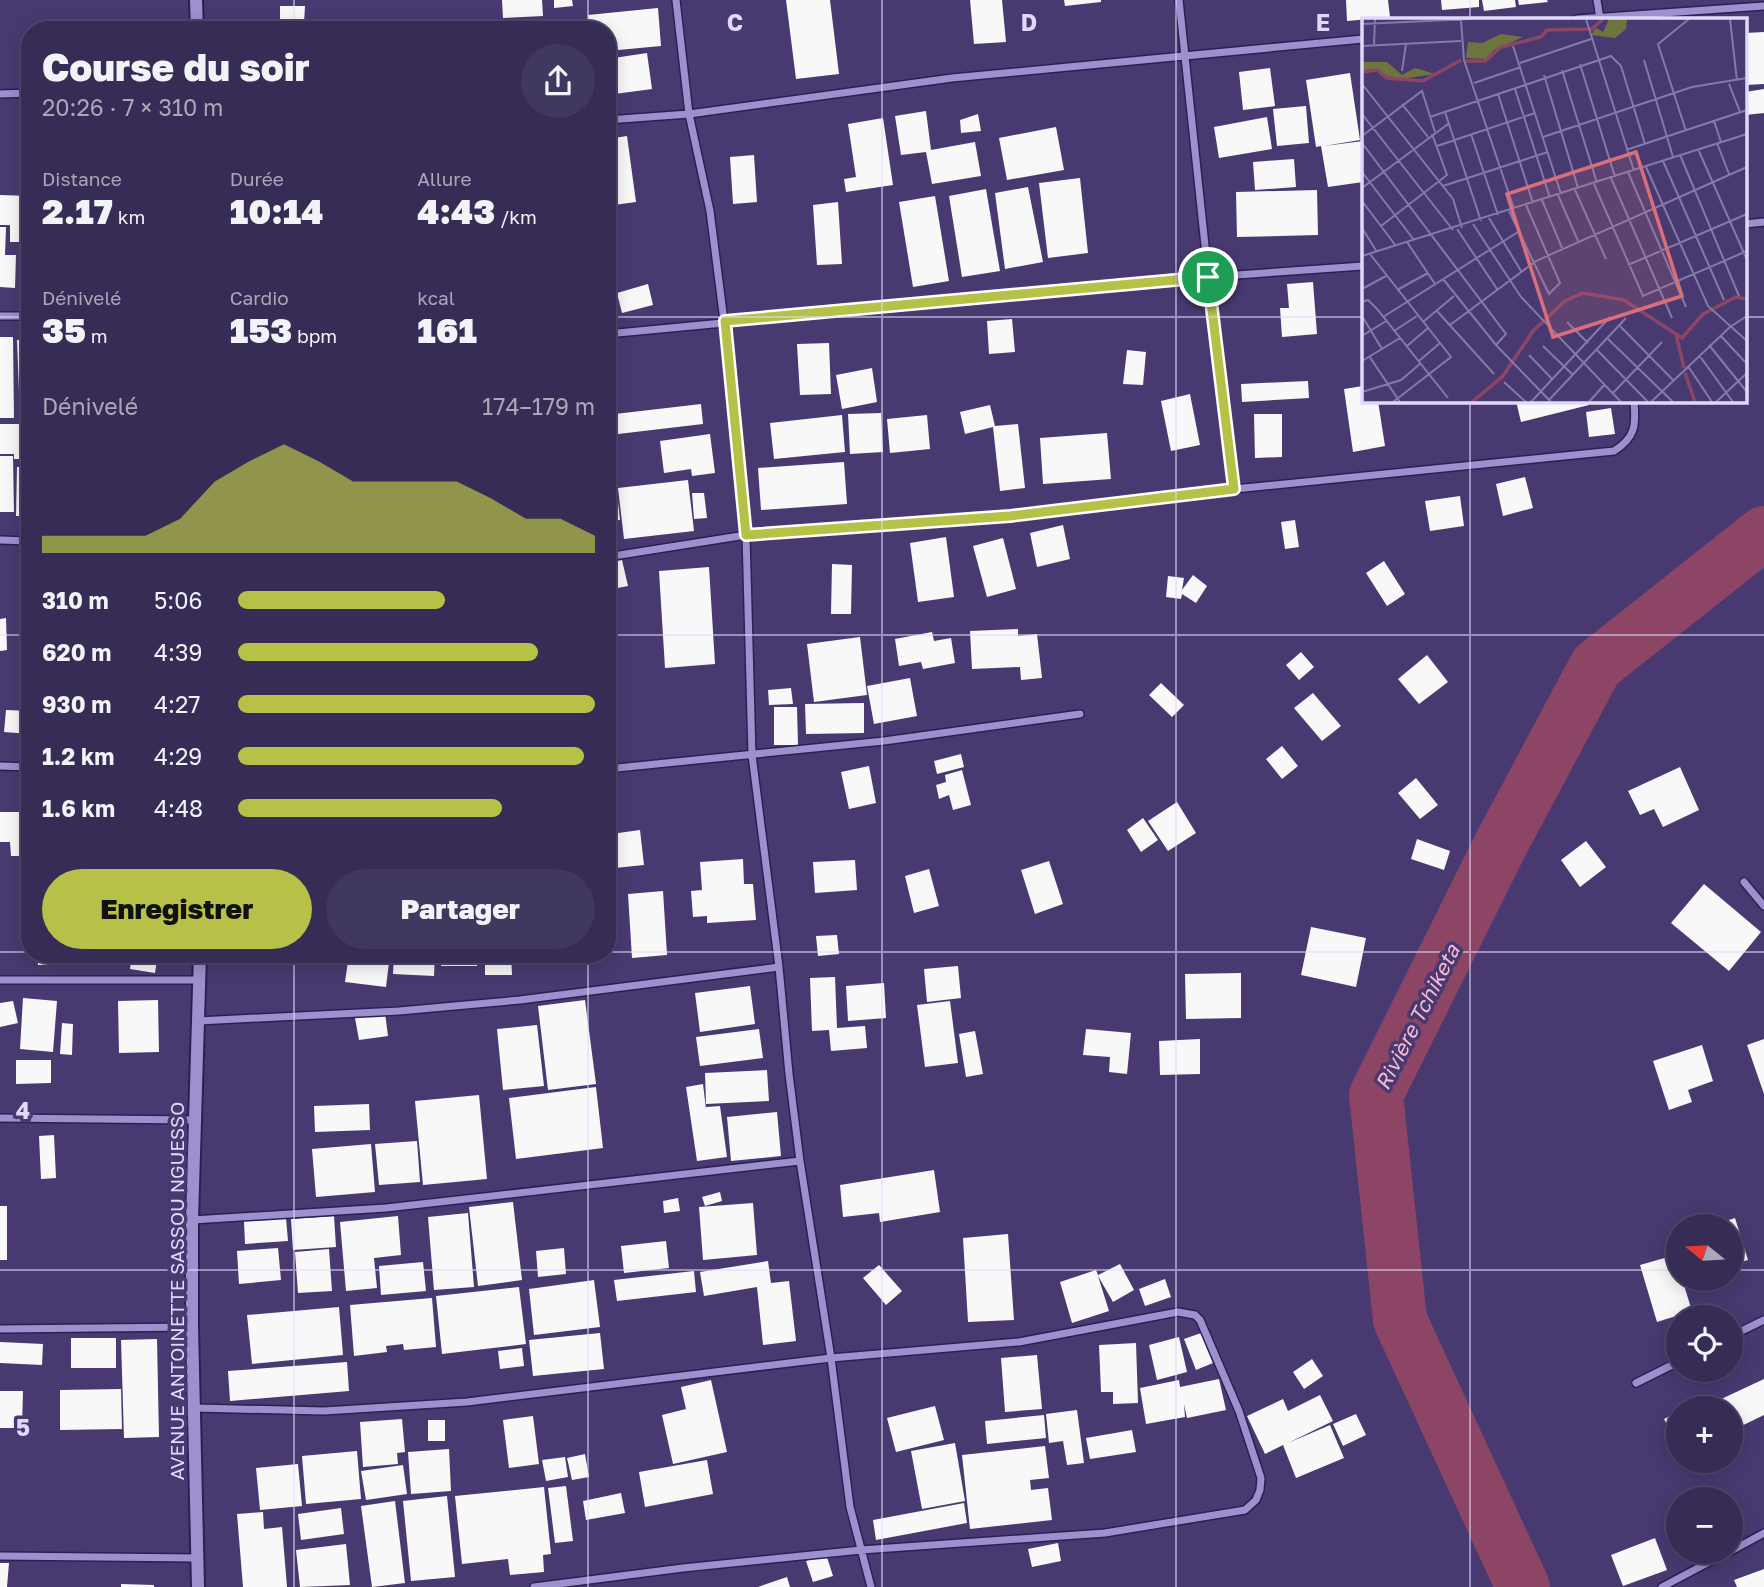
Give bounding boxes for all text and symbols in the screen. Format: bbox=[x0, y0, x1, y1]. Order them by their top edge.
text: C bbox=[727, 8, 743, 36]
text: D bbox=[1021, 8, 1037, 36]
text: E bbox=[1316, 8, 1330, 36]
inset map bbox=[1362, 18, 1746, 402]
text: Course du soir bbox=[42, 44, 310, 89]
button: share bbox=[521, 44, 595, 118]
text: 20:26 · 7 × 310 m bbox=[42, 93, 223, 121]
text: Distance bbox=[42, 167, 122, 190]
text: Durée bbox=[230, 167, 284, 190]
text: Allure bbox=[417, 167, 472, 190]
text: 2.17 bbox=[42, 190, 113, 232]
text: 10:14 bbox=[230, 190, 324, 232]
text: 4:43 bbox=[417, 190, 495, 232]
text: km bbox=[113, 205, 145, 228]
text: /km bbox=[495, 205, 537, 228]
pin bbox=[1178, 247, 1238, 307]
icon: arrive bbox=[1189, 258, 1227, 296]
text: Dénivelé bbox=[42, 286, 121, 309]
text: Cardio bbox=[230, 286, 289, 309]
text: kcal bbox=[417, 286, 455, 309]
text: 35 bbox=[42, 309, 86, 351]
text: 153 bbox=[230, 309, 292, 351]
text: 161 bbox=[417, 309, 477, 351]
text: m bbox=[86, 324, 108, 347]
text: bpm bbox=[292, 324, 337, 347]
text: Dénivelé bbox=[42, 392, 138, 420]
text: 174–179 m bbox=[482, 392, 595, 420]
text: 310 m bbox=[42, 586, 109, 614]
text: 5:06 bbox=[154, 586, 202, 614]
text: 620 m bbox=[42, 638, 111, 666]
text: 4:39 bbox=[154, 638, 202, 666]
text: 930 m bbox=[42, 690, 111, 718]
text: 4:27 bbox=[154, 690, 200, 718]
text: 1.2 km bbox=[42, 742, 114, 770]
text: 4:29 bbox=[154, 742, 202, 770]
text: 1.6 km bbox=[42, 794, 115, 822]
text: 4:48 bbox=[154, 794, 203, 822]
button: Enregistrer bbox=[42, 869, 312, 949]
button: Partager bbox=[326, 869, 595, 949]
water label: Rivière Tchiketa bbox=[1369, 939, 1465, 1094]
text: 4 bbox=[16, 1096, 30, 1124]
street label: AVENUE ANTOINETTE SASSOU NGUESSO bbox=[165, 1102, 188, 1480]
north arrow bbox=[1666, 1214, 1743, 1292]
map controls bbox=[1666, 1214, 1743, 1564]
button: locate bbox=[1666, 1305, 1743, 1382]
button: + bbox=[1666, 1396, 1743, 1473]
text: 5 bbox=[16, 1413, 30, 1441]
button: − bbox=[1666, 1487, 1743, 1564]

